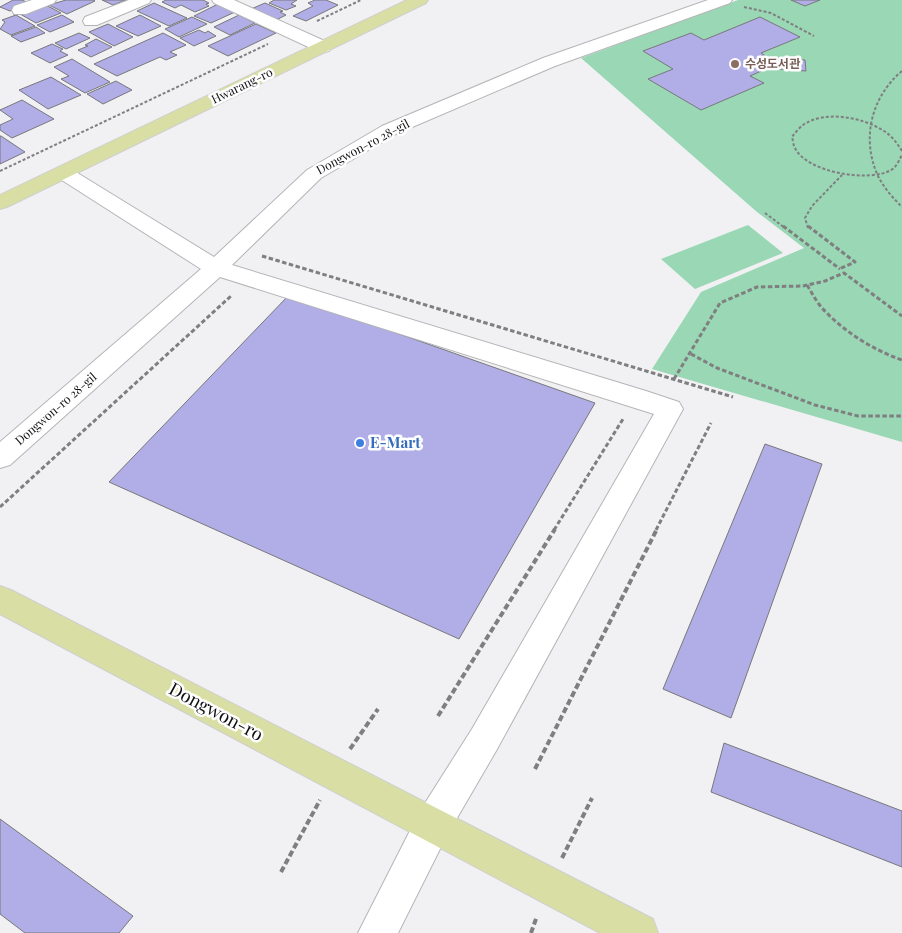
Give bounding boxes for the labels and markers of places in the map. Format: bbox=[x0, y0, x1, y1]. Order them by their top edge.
place label: 수성도서관 bbox=[745, 55, 800, 71]
marker: 수성도서관 bbox=[729, 58, 741, 70]
place label: E-Mart bbox=[370, 432, 421, 452]
marker: E-Mart bbox=[354, 437, 366, 449]

